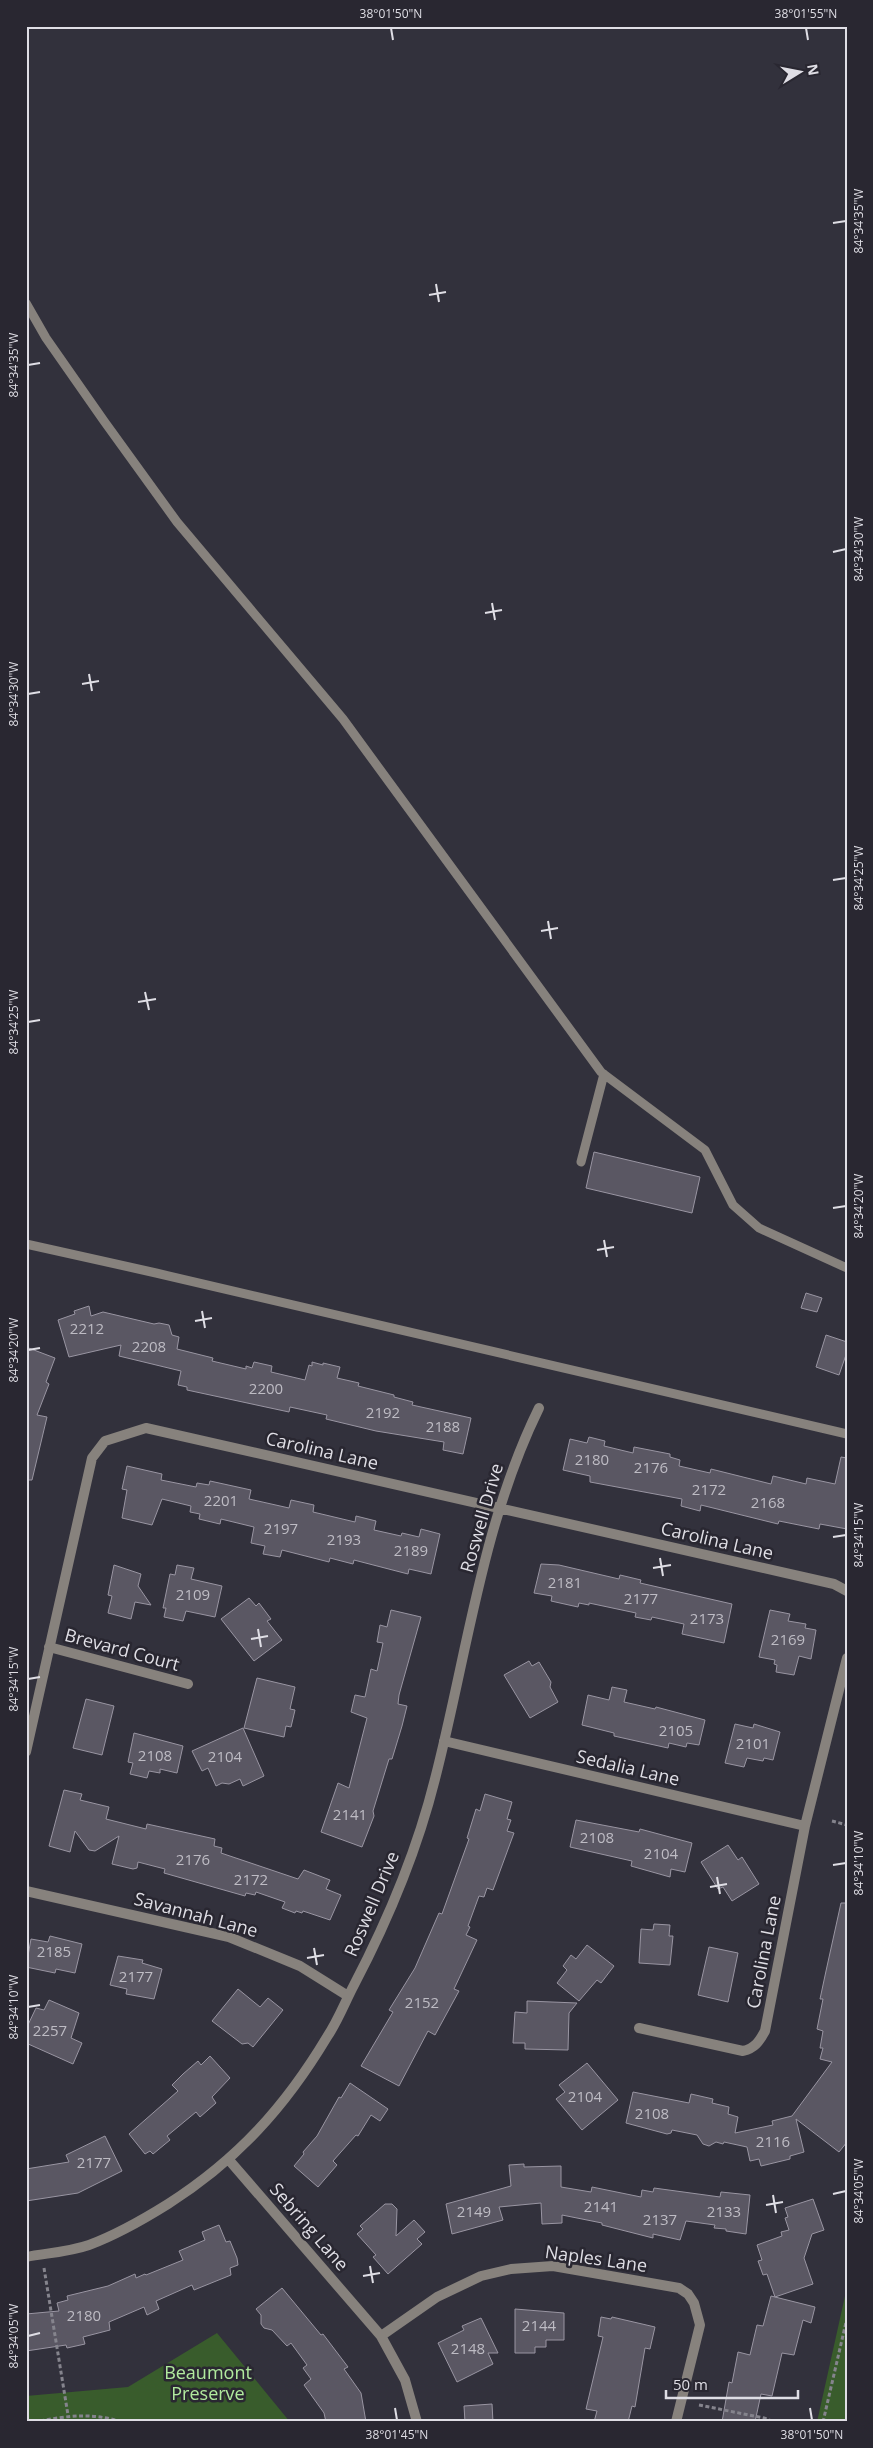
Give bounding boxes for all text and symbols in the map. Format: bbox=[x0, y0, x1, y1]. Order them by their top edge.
text: 38°01'50"N bbox=[360, 5, 422, 22]
text: 38°01'55"N bbox=[775, 5, 837, 22]
north arrow bbox=[776, 48, 826, 98]
text: N bbox=[803, 62, 824, 77]
text: 84°34'35"W bbox=[850, 189, 867, 253]
text: 84°34'35"W bbox=[5, 333, 22, 397]
text: 84°34'30"W bbox=[850, 517, 867, 581]
text: 84°34'30"W bbox=[5, 662, 22, 726]
text: 84°34'25"W bbox=[850, 846, 867, 910]
text: 84°34'25"W bbox=[5, 990, 22, 1054]
text: 84°34'20"W bbox=[850, 1174, 867, 1238]
text: 84°34'20"W bbox=[5, 1318, 22, 1382]
house number: 2212 bbox=[70, 1318, 104, 1338]
house number: 2208 bbox=[132, 1336, 166, 1356]
house number: 2200 bbox=[249, 1378, 283, 1398]
house number: 2192 bbox=[366, 1402, 400, 1422]
house number: 2188 bbox=[426, 1416, 460, 1436]
street label: Carolina Lane bbox=[264, 1425, 381, 1475]
house number: 2180 bbox=[575, 1449, 609, 1469]
house number: 2176 bbox=[634, 1457, 668, 1477]
street label: Roswell Drive bbox=[454, 1460, 508, 1575]
house number: 2172 bbox=[692, 1479, 726, 1499]
house number: 2201 bbox=[204, 1490, 238, 1510]
house number: 2168 bbox=[751, 1492, 785, 1512]
text: 84°34'15"W bbox=[850, 1503, 867, 1567]
street label: Carolina Lane bbox=[659, 1515, 776, 1565]
house number: 2197 bbox=[264, 1518, 298, 1538]
house number: 2193 bbox=[327, 1529, 361, 1549]
house number: 2189 bbox=[394, 1540, 428, 1560]
house number: 2181 bbox=[548, 1572, 582, 1592]
house number: 2109 bbox=[176, 1584, 210, 1604]
house number: 2177 bbox=[624, 1588, 658, 1608]
house number: 2173 bbox=[690, 1608, 724, 1628]
street label: Brevard Court bbox=[62, 1622, 182, 1676]
house number: 2169 bbox=[771, 1629, 805, 1649]
text: 84°34'15"W bbox=[5, 1647, 22, 1711]
house number: 2105 bbox=[659, 1720, 693, 1740]
house number: 2101 bbox=[736, 1733, 770, 1753]
street label: Sedalia Lane bbox=[574, 1743, 682, 1791]
house number: 2108 bbox=[138, 1745, 172, 1765]
house number: 2104 bbox=[208, 1746, 243, 1766]
house number: 2141 bbox=[333, 1804, 367, 1824]
house number: 2108 bbox=[580, 1827, 614, 1847]
text: 84°34'10"W bbox=[850, 1831, 867, 1895]
house number: 2104 bbox=[644, 1843, 679, 1863]
street label: Roswell Drive bbox=[338, 1847, 404, 1960]
house number: 2176 bbox=[176, 1849, 210, 1869]
house number: 2172 bbox=[234, 1869, 268, 1889]
street label: Savannah Lane bbox=[132, 1886, 261, 1942]
street label: Carolina Lane bbox=[740, 1893, 786, 2010]
house number: 2185 bbox=[37, 1941, 71, 1961]
house number: 2177 bbox=[119, 1966, 153, 1986]
text: 84°34'10"W bbox=[5, 1975, 22, 2039]
house number: 2152 bbox=[405, 1992, 439, 2012]
house number: 2257 bbox=[33, 2020, 67, 2040]
house number: 2104 bbox=[568, 2086, 603, 2106]
house number: 2108 bbox=[635, 2103, 669, 2123]
house number: 2116 bbox=[756, 2131, 790, 2151]
house number: 2177 bbox=[77, 2152, 111, 2172]
text: 84°34'05"W bbox=[850, 2159, 867, 2223]
street label: Sebring Lane bbox=[265, 2177, 355, 2275]
house number: 2141 bbox=[584, 2196, 618, 2216]
house number: 2149 bbox=[457, 2201, 491, 2221]
house number: 2133 bbox=[707, 2201, 741, 2221]
house number: 2137 bbox=[643, 2209, 677, 2229]
street label: Naples Lane bbox=[543, 2239, 649, 2277]
text: 84°34'05"W bbox=[5, 2304, 22, 2368]
house number: 2180 bbox=[67, 2305, 101, 2325]
house number: 2144 bbox=[522, 2315, 557, 2335]
house number: 2148 bbox=[451, 2338, 485, 2358]
park label: Beaumont Preserve bbox=[164, 2360, 252, 2405]
scale bar bbox=[666, 2368, 798, 2400]
text: 50 m bbox=[673, 2374, 708, 2394]
text: 38°01'45"N bbox=[366, 2426, 428, 2443]
text: 38°01'50"N bbox=[781, 2426, 843, 2443]

